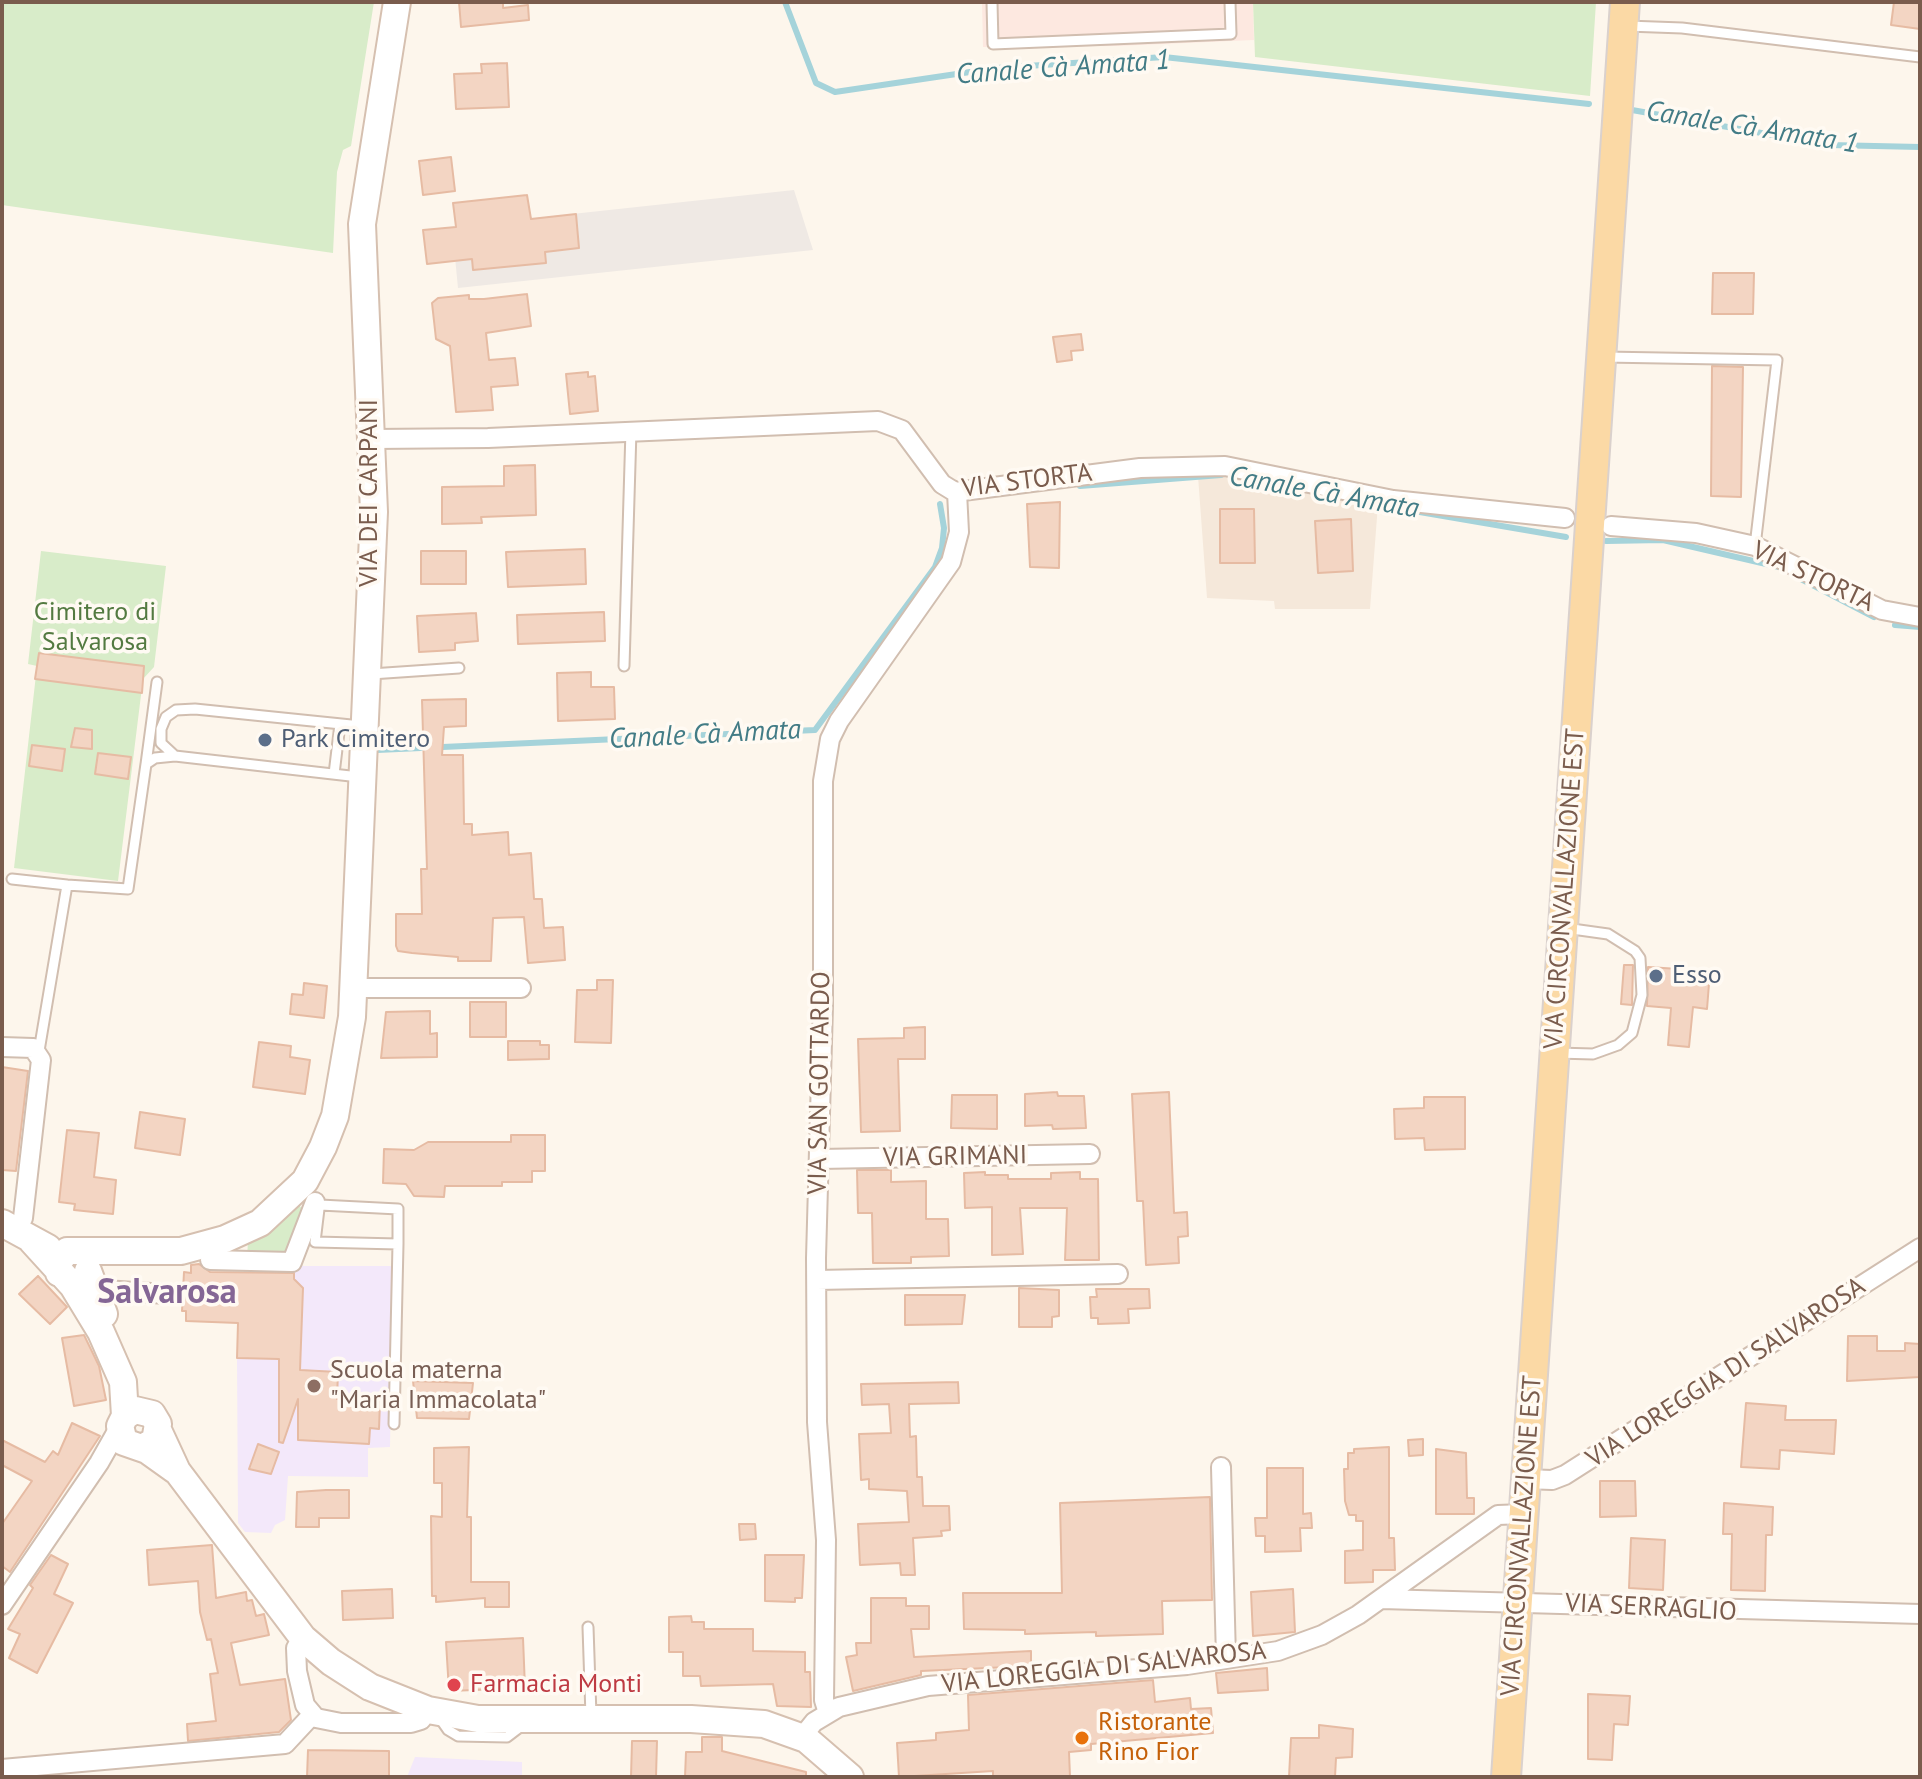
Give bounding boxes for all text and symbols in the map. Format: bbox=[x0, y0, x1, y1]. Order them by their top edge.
water label: Canale Cà Amata 1 bbox=[955, 44, 1171, 92]
water label: Canale Cà Amata 1 bbox=[1644, 95, 1860, 161]
street label: VIA DEI CARPANI bbox=[354, 399, 386, 587]
street label: VIA STORTA bbox=[960, 458, 1094, 504]
water label: Canale Cà Amata bbox=[1226, 460, 1422, 526]
street label: VIA STORTA bbox=[1747, 535, 1879, 619]
park label: Cimitero di Salvarosa bbox=[34, 597, 156, 658]
water label: Canale Cà Amata bbox=[608, 713, 802, 757]
place label: Park Cimitero bbox=[281, 724, 430, 756]
street label: VIA CIRCONVALLAZIONE EST bbox=[1538, 728, 1592, 1050]
marker: Park Cimitero bbox=[256, 731, 274, 749]
place label: Esso bbox=[1672, 960, 1722, 992]
marker: Esso bbox=[1647, 967, 1665, 985]
street label: VIA SAN GOTTARDO bbox=[802, 971, 838, 1195]
street label: VIA GRIMANI bbox=[883, 1140, 1027, 1174]
street label: VIA LOREGGIA DI SALVAROSA bbox=[1581, 1271, 1871, 1475]
district label: Salvarosa bbox=[97, 1273, 237, 1313]
place label: Scuola materna "Maria Immacolata" bbox=[330, 1355, 546, 1416]
street label: VIA CIRCONVALLAZIONE EST bbox=[1495, 1375, 1549, 1697]
marker: Scuola materna "Maria Immacolata" bbox=[305, 1377, 323, 1395]
street label: VIA SERRAGLIO bbox=[1564, 1588, 1738, 1628]
street label: VIA LOREGGIA DI SALVAROSA bbox=[940, 1635, 1268, 1701]
place label: Farmacia Monti bbox=[470, 1669, 642, 1701]
marker: Farmacia Monti bbox=[445, 1676, 463, 1694]
place label: Ristorante Rino Fior bbox=[1098, 1707, 1212, 1768]
marker: Ristorante Rino Fior bbox=[1073, 1729, 1091, 1747]

